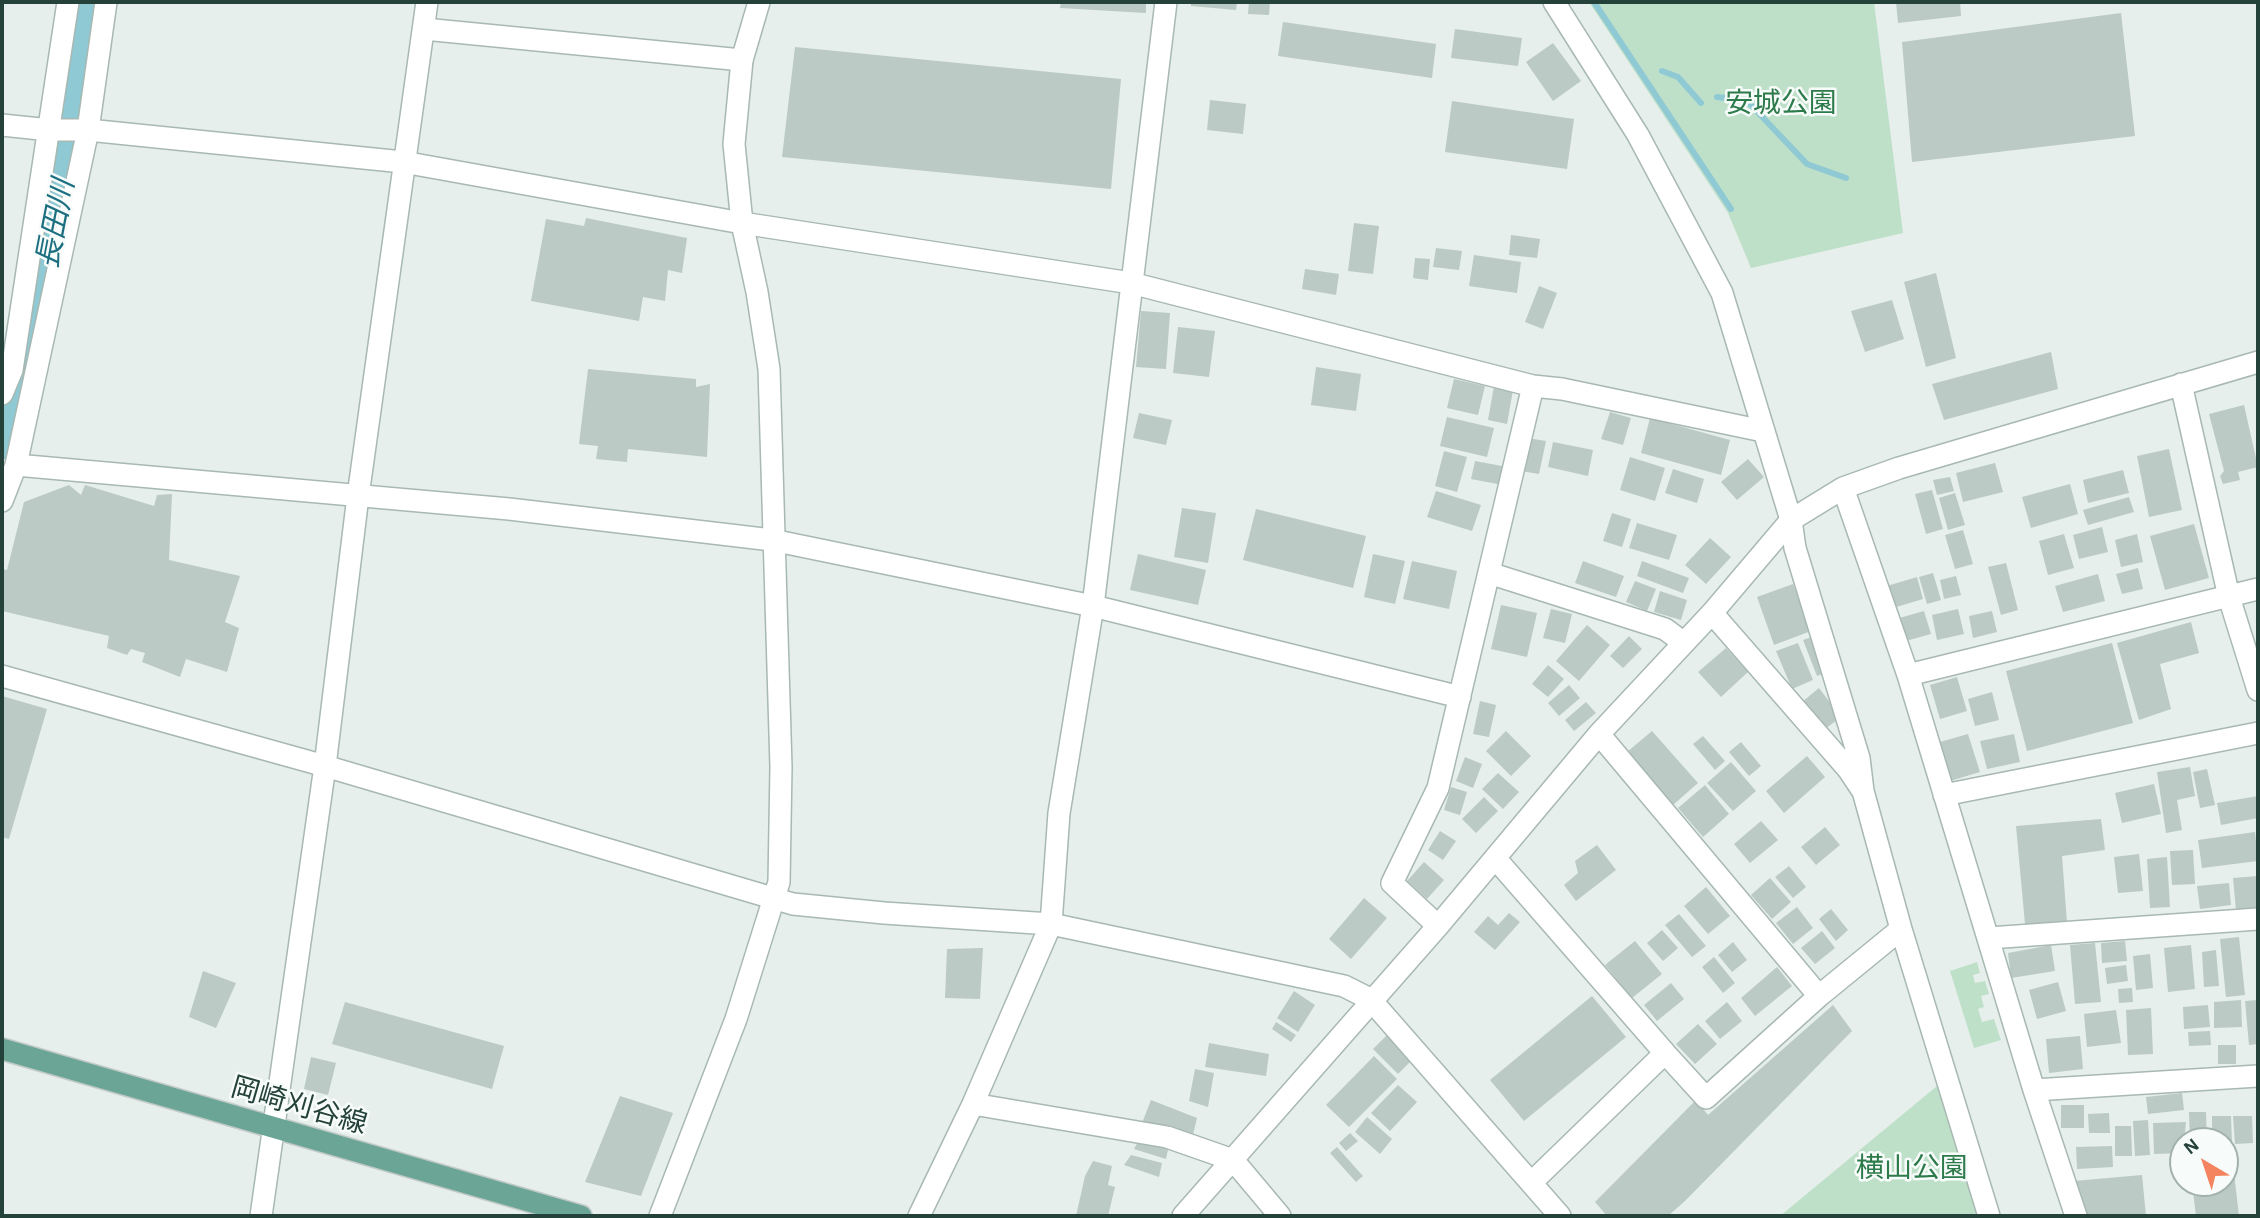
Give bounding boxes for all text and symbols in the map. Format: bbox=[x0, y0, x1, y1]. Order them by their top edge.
park label: 安城公園 bbox=[1725, 87, 1837, 121]
water label: 長田川 bbox=[30, 176, 82, 272]
street label: 岡崎刈谷線 bbox=[227, 1071, 371, 1141]
north arrow bbox=[2169, 1127, 2239, 1197]
text: N bbox=[2181, 1135, 2203, 1158]
park label: 横山公園 bbox=[1856, 1152, 1968, 1186]

